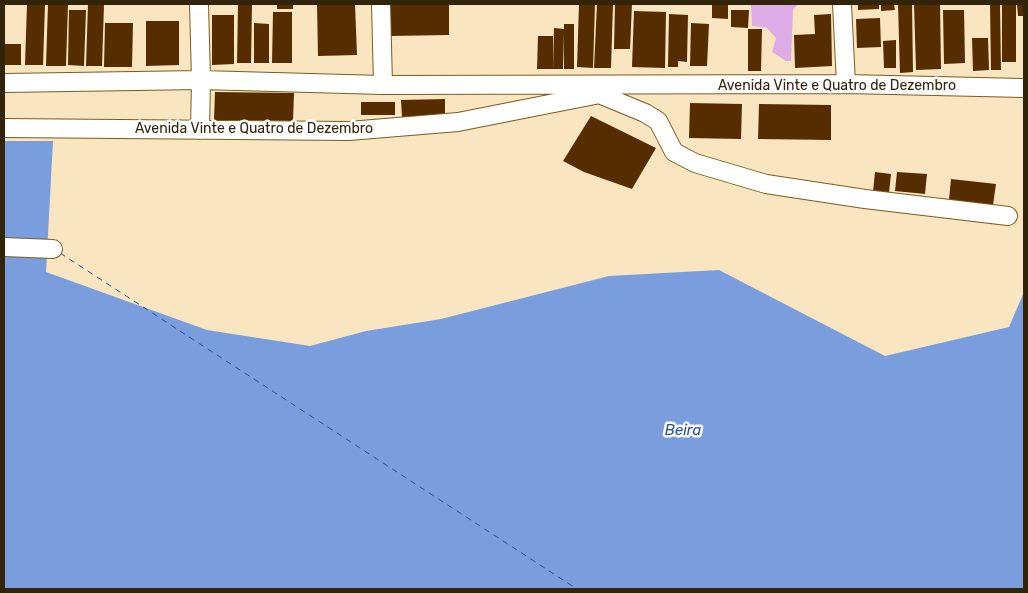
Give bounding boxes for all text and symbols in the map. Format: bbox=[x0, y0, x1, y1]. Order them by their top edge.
street label: Avenida Vinte e Quatro de Dezembro bbox=[718, 78, 956, 94]
street label: Avenida Vinte e Quatro de Dezembro bbox=[135, 121, 373, 137]
water label: Beira bbox=[665, 422, 701, 440]

